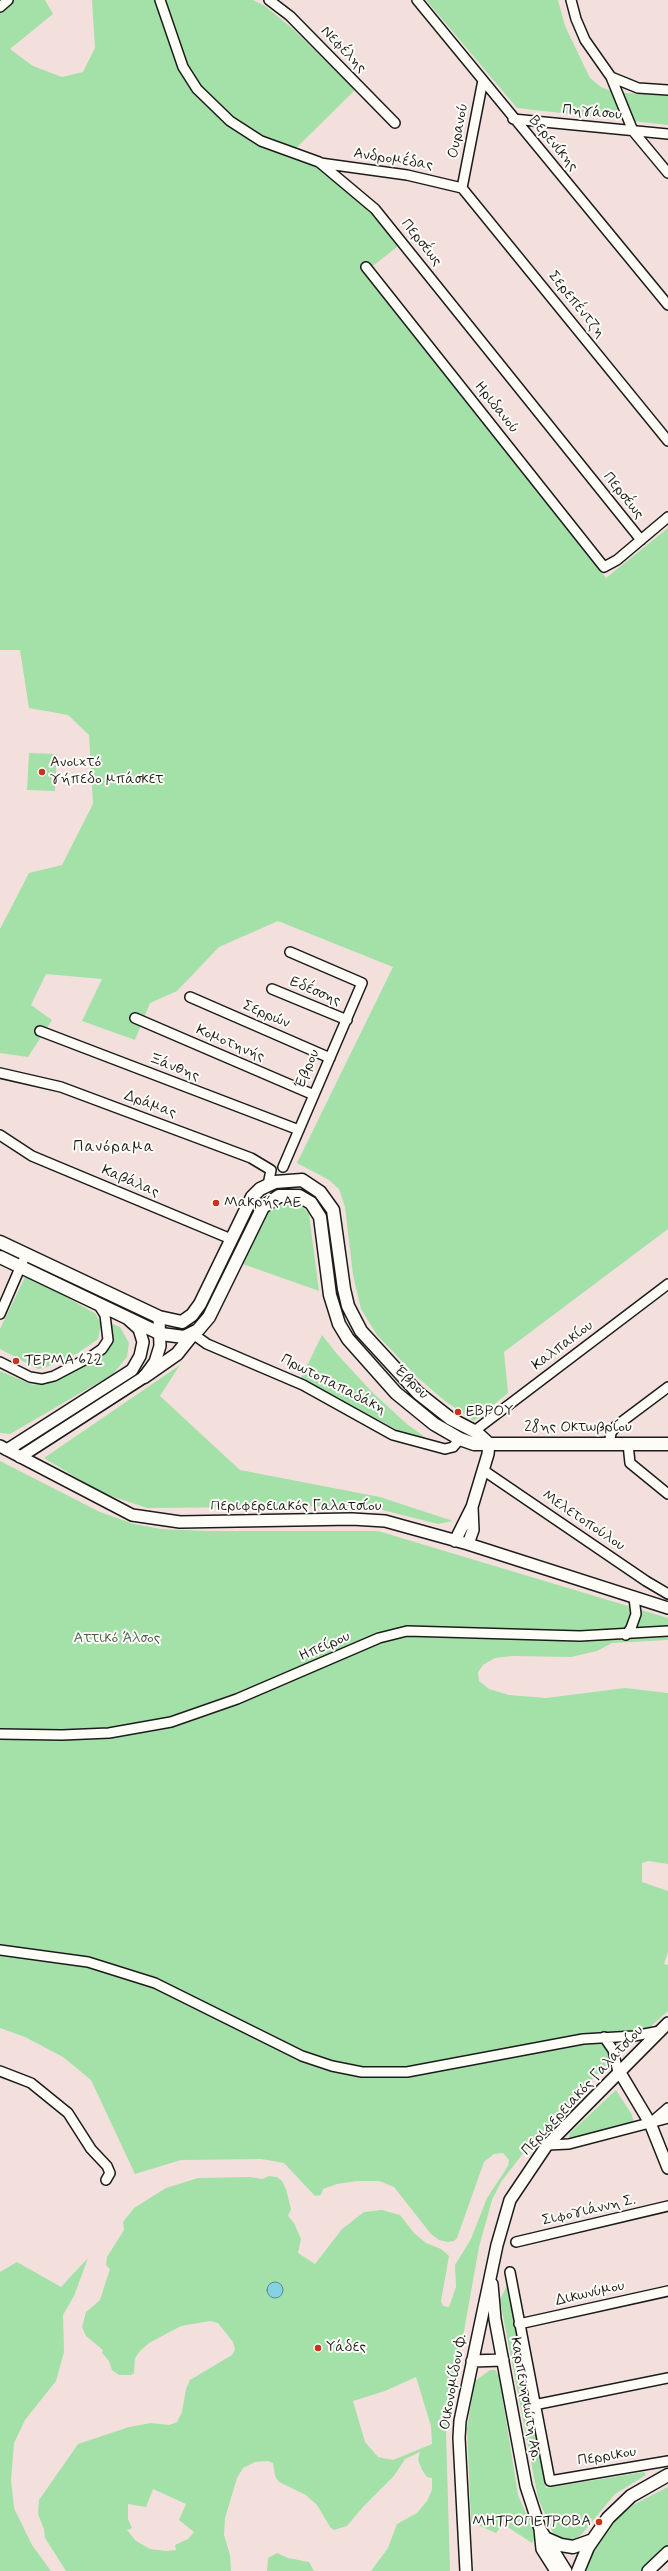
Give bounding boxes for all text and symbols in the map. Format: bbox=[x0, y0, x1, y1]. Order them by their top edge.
street label: Νεφέλης bbox=[316, 23, 370, 77]
street label: Πηγάσου bbox=[561, 101, 623, 125]
street label: Ουρανού bbox=[445, 102, 473, 160]
street label: Βερενίκης bbox=[525, 112, 581, 176]
street label: Ανδρομέδας bbox=[352, 145, 434, 175]
street label: Περσέως bbox=[397, 216, 445, 270]
street label: Σερεπέντζη bbox=[544, 268, 608, 342]
street label: Ηριδανού bbox=[470, 379, 522, 437]
street label: Περσέως bbox=[599, 469, 647, 523]
place label: Ανοιχτό γήπεδο μπάσκετ bbox=[50, 754, 163, 789]
marker: Ανοιχτό γήπεδο μπάσκετ bbox=[37, 767, 47, 777]
street label: Εδέσσης bbox=[287, 973, 343, 1011]
street label: Σερρών bbox=[240, 997, 292, 1033]
street label: Κομοτηνής bbox=[193, 1021, 267, 1067]
street label: Έβρου bbox=[292, 1047, 324, 1091]
street label: Ξάνθης bbox=[146, 1050, 202, 1086]
street label: Δράμας bbox=[122, 1087, 178, 1123]
district label: Πανόραμα bbox=[73, 1138, 155, 1158]
street label: Καβάλας bbox=[98, 1162, 162, 1202]
place label: Μακρής ΑΕ bbox=[224, 1194, 302, 1212]
marker: Μακρής ΑΕ bbox=[211, 1198, 221, 1208]
street label: Καλπακίου bbox=[529, 1317, 597, 1375]
street label: Πρωτοπαπαδάκη bbox=[278, 1351, 388, 1419]
place label: ΤΕΡΜΑ 622 bbox=[24, 1352, 103, 1370]
marker: ΤΕΡΜΑ 622 bbox=[11, 1356, 21, 1366]
street label: Έβρου bbox=[390, 1362, 432, 1404]
place label: ΕΒΡΟΥ bbox=[466, 1403, 513, 1421]
marker: ΕΒΡΟΥ bbox=[453, 1407, 463, 1417]
street label: 28ης Οκτωβρίου bbox=[524, 1419, 632, 1437]
street label: Μελετοπούλου bbox=[538, 1487, 628, 1555]
street label: Περιφερειακός Γαλατσίου bbox=[210, 1498, 382, 1516]
street label: Ηπείρου bbox=[297, 1628, 353, 1666]
park label: Αττικό Άλσος bbox=[74, 1630, 160, 1648]
street label: Περιφερειακός Γαλατσίου bbox=[518, 2022, 648, 2160]
street label: Σιφογιάννη Σ. bbox=[540, 2191, 638, 2231]
street label: Δικωνύμου bbox=[554, 2277, 626, 2311]
street label: Οικονομίδου Φ. bbox=[437, 2332, 471, 2432]
street label: Καρπενησιώτη Αρ. bbox=[505, 2336, 545, 2462]
place label: Υάδες bbox=[326, 2339, 366, 2357]
marker: Υάδες bbox=[313, 2343, 323, 2353]
street label: Περρικου bbox=[576, 2443, 638, 2471]
place label: ΜΗΤΡΟΠΕΤΡΟΒΑ bbox=[472, 2513, 591, 2531]
marker: ΜΗΤΡΟΠΕΤΡΟΒΑ bbox=[594, 2517, 604, 2527]

